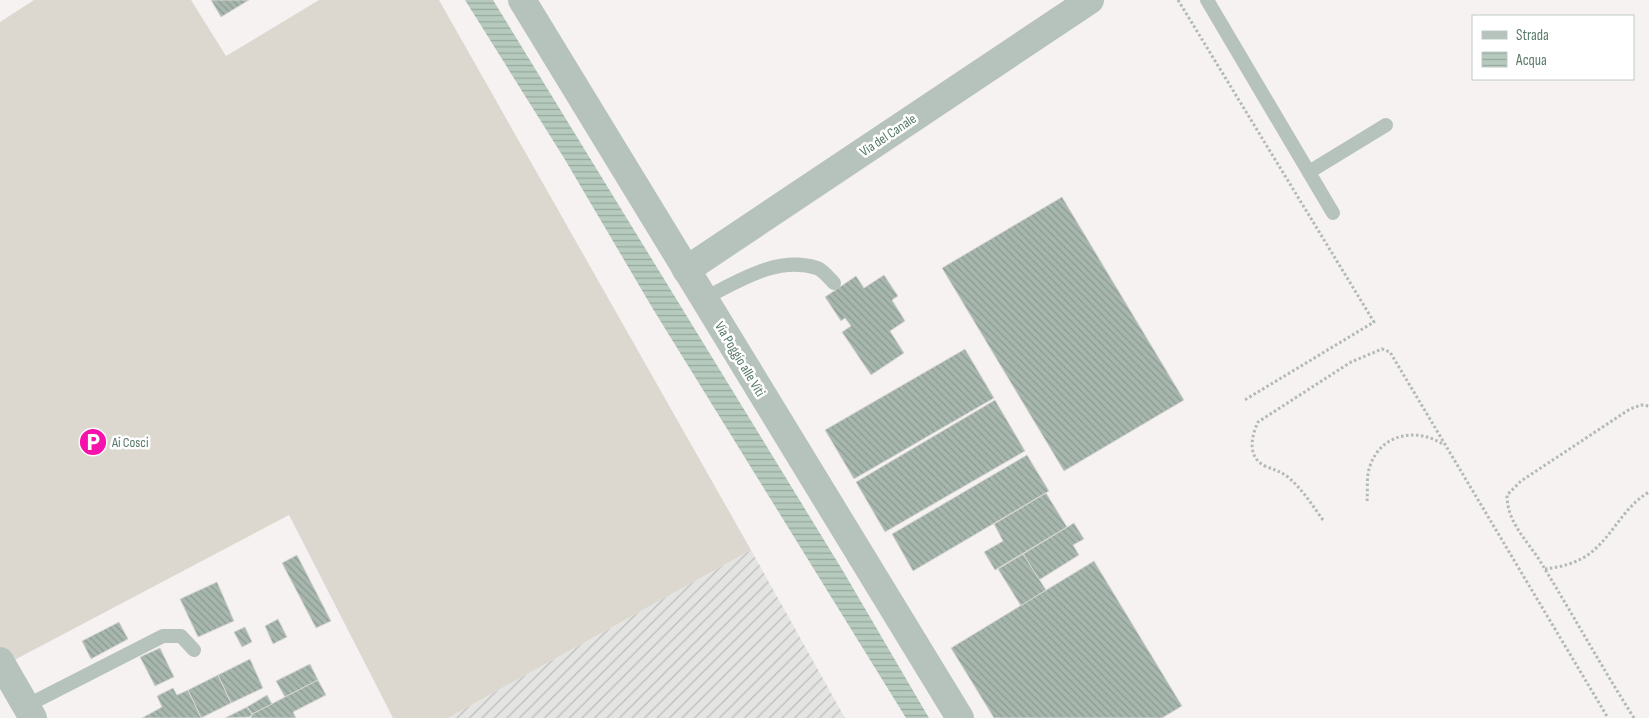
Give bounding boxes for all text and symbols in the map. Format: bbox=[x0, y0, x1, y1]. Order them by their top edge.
legend bbox=[1472, 15, 1634, 80]
text: Strada bbox=[1516, 26, 1549, 45]
text: Acqua bbox=[1515, 51, 1547, 70]
street label: Via del Canale bbox=[857, 110, 919, 160]
street label: Via Poggio alle Viti bbox=[711, 319, 769, 399]
parking icon: Ai Cosci bbox=[78, 427, 108, 457]
place label: Ai Cosci bbox=[111, 434, 149, 451]

